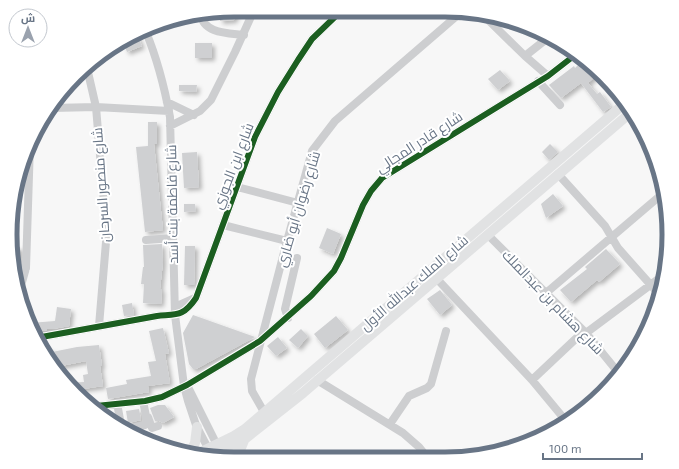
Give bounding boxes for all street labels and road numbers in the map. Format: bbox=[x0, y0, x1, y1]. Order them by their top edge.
street label: شارع قادر المجالي bbox=[372, 107, 468, 179]
street label: شارع ابن الجوزي bbox=[208, 120, 261, 213]
street label: شارع منصور السرحان bbox=[88, 127, 114, 243]
street label: شارع فاطمة بنت أسد bbox=[162, 144, 182, 264]
street label: شارع رضوان أبو ضاري bbox=[272, 149, 327, 270]
street label: شارع الملك عبدالله الأول bbox=[356, 231, 472, 335]
street label: شارع هشام بن عبدالملك bbox=[498, 246, 608, 359]

